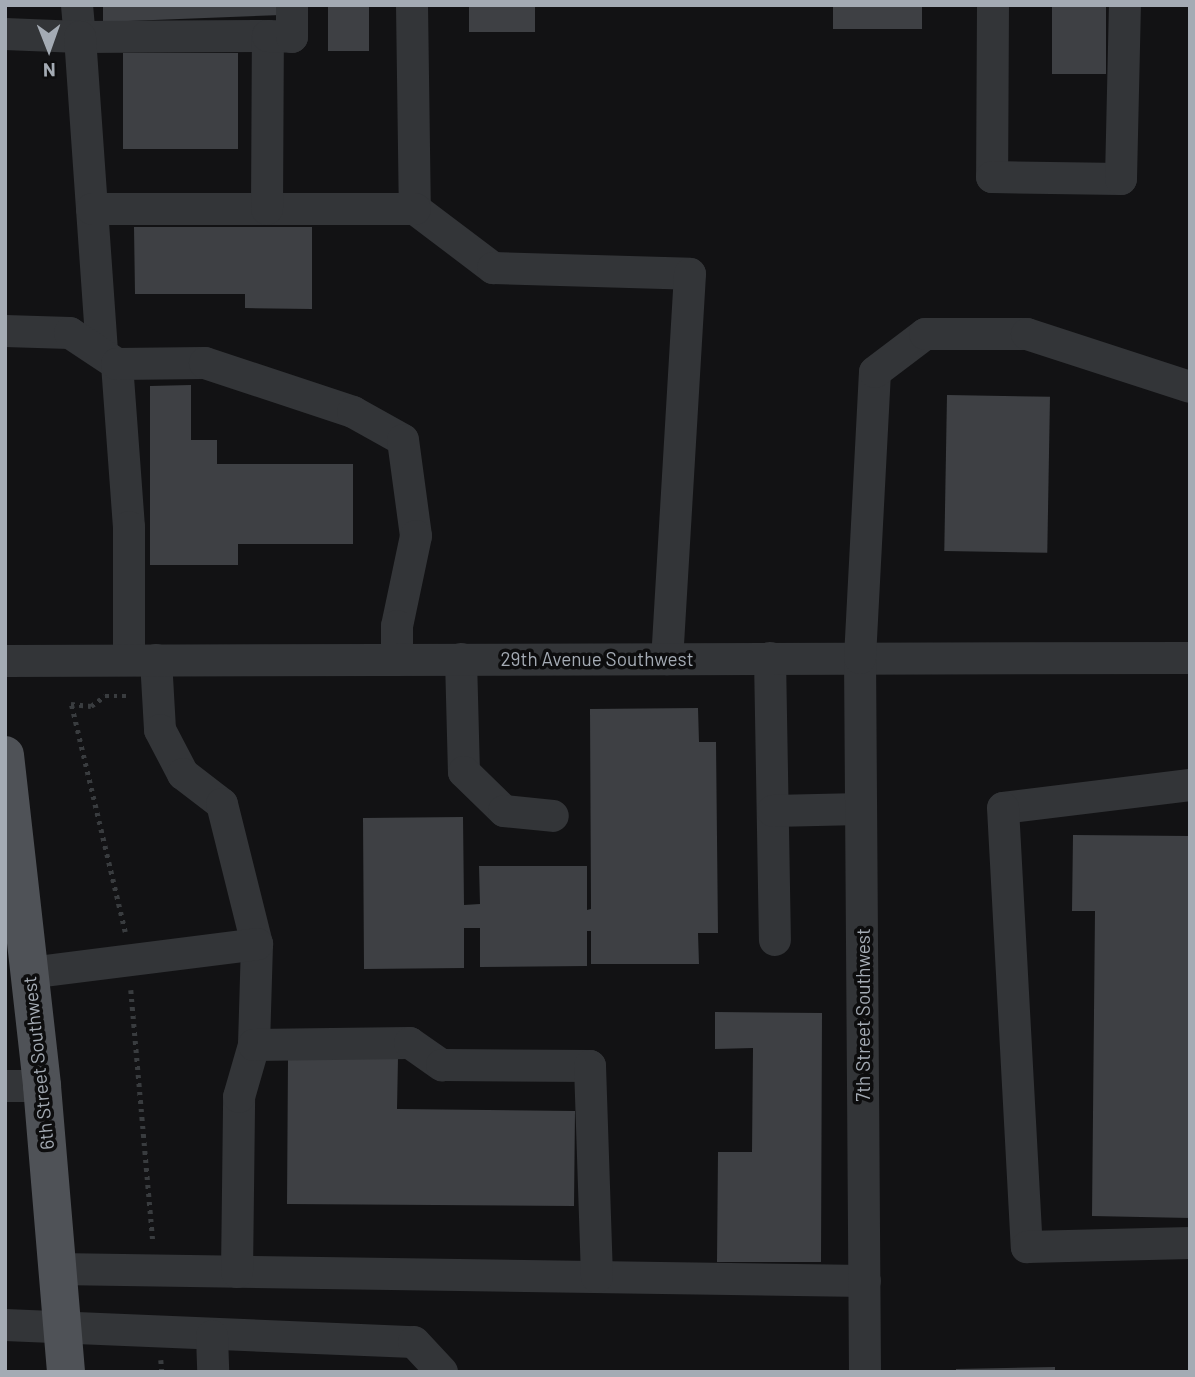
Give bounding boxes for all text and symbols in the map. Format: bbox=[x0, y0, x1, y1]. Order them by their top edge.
north arrow bbox=[14, 14, 84, 84]
text: N bbox=[43, 59, 56, 82]
street label: 29th Avenue Southwest bbox=[500, 648, 694, 670]
street label: 7th Street Southwest bbox=[852, 928, 874, 1102]
street label: 6th Street Southwest bbox=[18, 975, 58, 1151]

